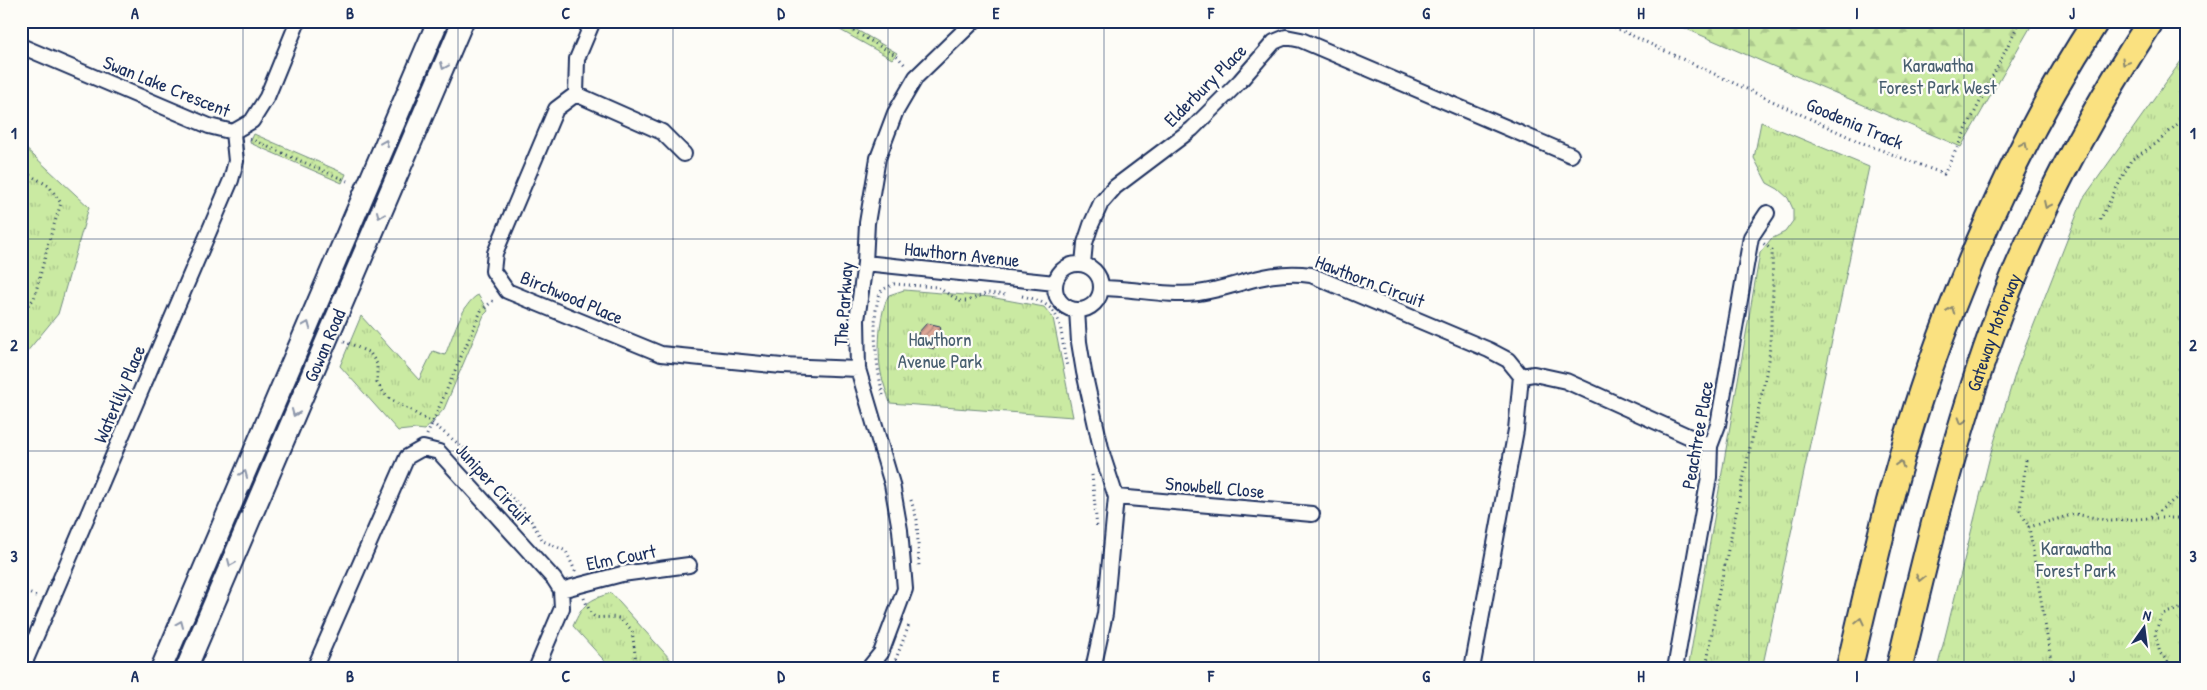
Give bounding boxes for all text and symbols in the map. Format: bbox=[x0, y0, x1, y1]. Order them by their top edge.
text: A bbox=[131, 2, 139, 24]
text: B bbox=[346, 2, 354, 24]
text: C bbox=[562, 2, 571, 24]
text: D bbox=[777, 2, 785, 24]
text: E bbox=[992, 2, 1000, 24]
text: F bbox=[1207, 2, 1215, 24]
text: G bbox=[1422, 2, 1430, 24]
text: H bbox=[1637, 2, 1645, 24]
text: I bbox=[1855, 2, 1859, 24]
text: J bbox=[2069, 2, 2075, 24]
street label: Elderbury Place bbox=[1158, 38, 1252, 132]
street label: Swan Lake Crescent bbox=[100, 49, 235, 123]
park label: Karawatha Forest Park West bbox=[1878, 52, 1997, 100]
one-way arrow bbox=[2121, 57, 2131, 66]
one-way arrow bbox=[439, 61, 450, 70]
street label: Goodenia Track bbox=[1803, 91, 1908, 155]
text: 1 bbox=[11, 122, 17, 144]
text: 1 bbox=[2190, 122, 2196, 144]
one-way arrow bbox=[379, 139, 390, 148]
one-way arrow bbox=[2018, 141, 2029, 150]
one-way arrow bbox=[2043, 200, 2053, 209]
one-way arrow bbox=[375, 211, 385, 219]
street label: Hawthorn Avenue bbox=[903, 235, 1021, 273]
street label: Hawthorn Circuit bbox=[1311, 248, 1429, 314]
street label: The Parkway bbox=[827, 261, 859, 347]
street label: Birchwood Place bbox=[517, 264, 628, 330]
street label: Gateway Motorway bbox=[1960, 269, 2027, 395]
street label: Gowan Road bbox=[297, 304, 352, 386]
one-way arrow bbox=[1945, 306, 1955, 314]
one-way arrow bbox=[301, 321, 312, 330]
park label: Hawthorn Avenue Park bbox=[898, 326, 982, 374]
text: 2 bbox=[10, 334, 18, 356]
text: 2 bbox=[2189, 334, 2197, 356]
street label: Waterlily Place bbox=[87, 341, 151, 447]
street label: Peachtree Place bbox=[1675, 378, 1719, 491]
one-way arrow bbox=[291, 408, 302, 417]
one-way arrow bbox=[1958, 416, 1968, 425]
street label: Juniper Circuit bbox=[450, 437, 538, 531]
one-way arrow bbox=[1895, 460, 1905, 469]
one-way arrow bbox=[237, 470, 248, 479]
street label: Snowbell Close bbox=[1164, 470, 1266, 504]
park label: Karawatha Forest Park bbox=[2035, 535, 2116, 583]
street label: Elm Court bbox=[584, 537, 658, 576]
text: 3 bbox=[10, 545, 18, 567]
text: 3 bbox=[2189, 545, 2197, 567]
one-way arrow bbox=[227, 558, 238, 567]
one-way arrow bbox=[1915, 573, 1926, 582]
north arrow bbox=[2120, 602, 2170, 652]
text: N bbox=[2141, 605, 2154, 625]
one-way arrow bbox=[1854, 617, 1865, 626]
one-way arrow bbox=[174, 620, 185, 629]
text: A bbox=[131, 665, 139, 687]
text: B bbox=[346, 665, 354, 687]
text: C bbox=[562, 665, 571, 687]
text: D bbox=[777, 665, 785, 687]
text: E bbox=[992, 665, 1000, 687]
text: F bbox=[1207, 665, 1215, 687]
text: G bbox=[1422, 665, 1430, 687]
text: H bbox=[1637, 665, 1645, 687]
text: I bbox=[1855, 665, 1859, 687]
text: J bbox=[2069, 665, 2075, 687]

